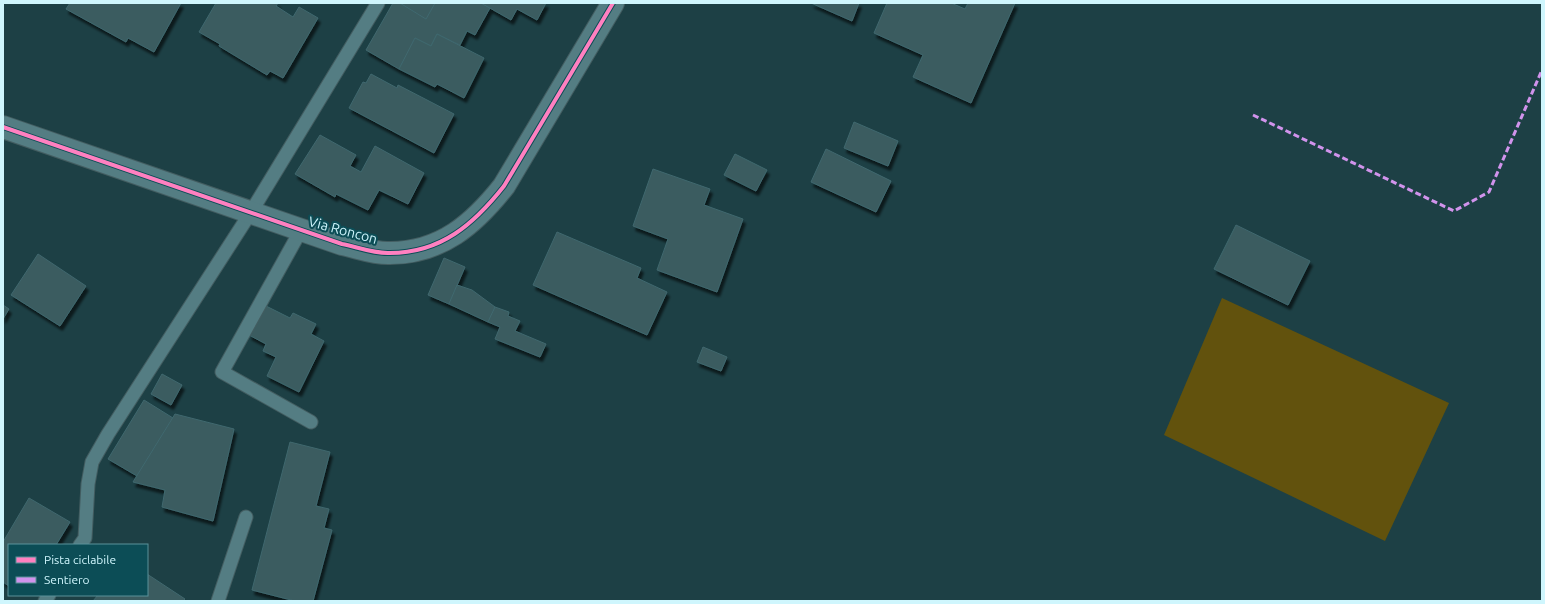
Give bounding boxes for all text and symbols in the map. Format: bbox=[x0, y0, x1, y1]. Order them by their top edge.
street label: Via Roncon bbox=[307, 213, 379, 247]
legend bbox=[8, 544, 148, 596]
text: Pista ciclabile bbox=[44, 553, 116, 566]
text: Sentiero bbox=[44, 573, 90, 586]

